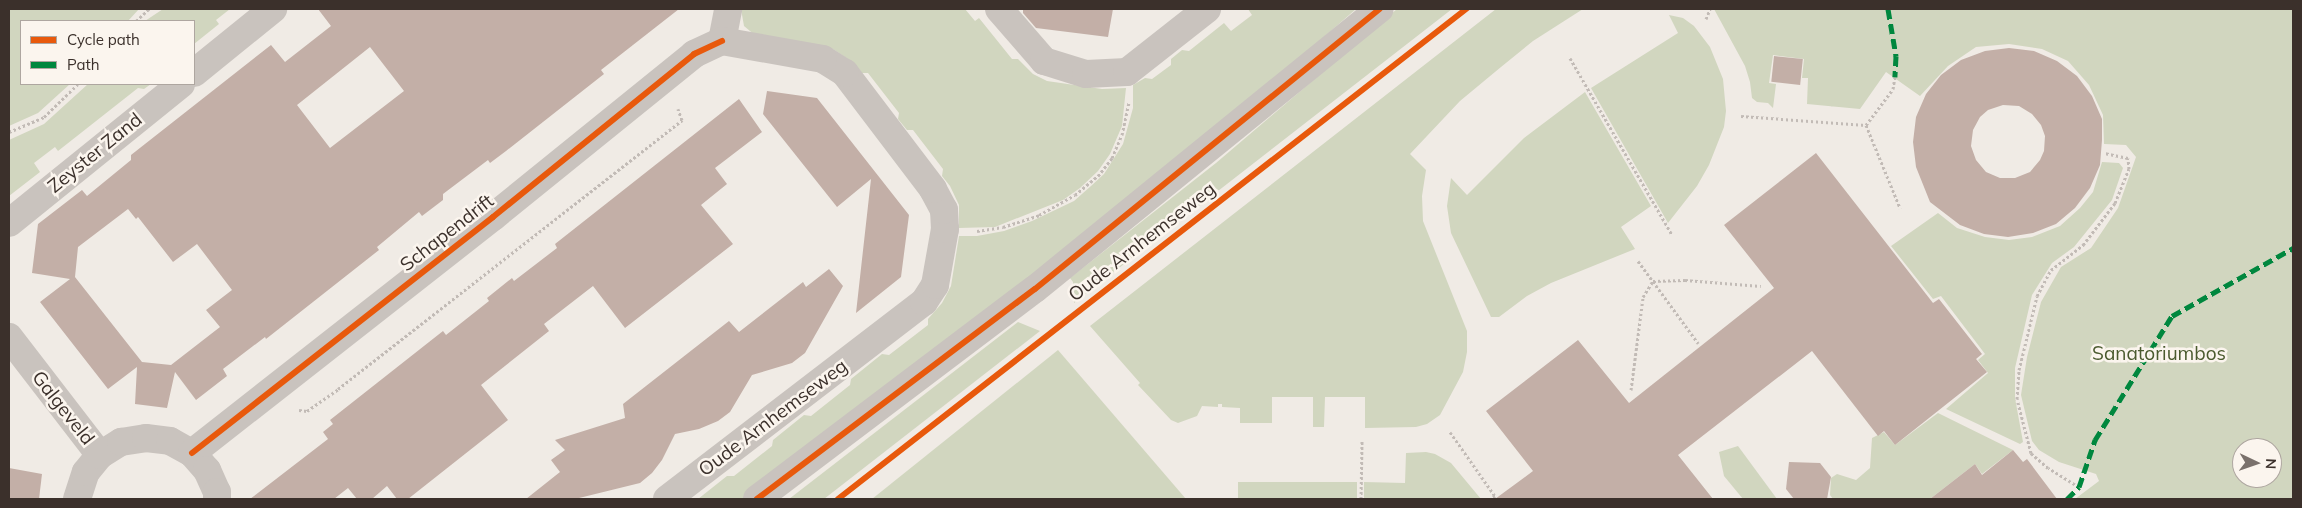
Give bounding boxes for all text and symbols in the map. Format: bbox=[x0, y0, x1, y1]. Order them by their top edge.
legend bbox=[20, 20, 195, 85]
text: Cycle path bbox=[67, 30, 140, 49]
text: Path bbox=[67, 55, 99, 74]
street label: Zeyster Zand bbox=[43, 108, 147, 198]
street label: Oude Arnhemseweg bbox=[1064, 178, 1220, 306]
street label: Schapendrift bbox=[396, 190, 498, 276]
park label: Sanatoriumbos bbox=[2092, 343, 2226, 365]
street label: Oude Arnhemseweg bbox=[694, 355, 852, 481]
street label: Galgeveld bbox=[27, 366, 99, 450]
north arrow bbox=[2232, 438, 2282, 488]
text: N bbox=[2262, 458, 2280, 469]

